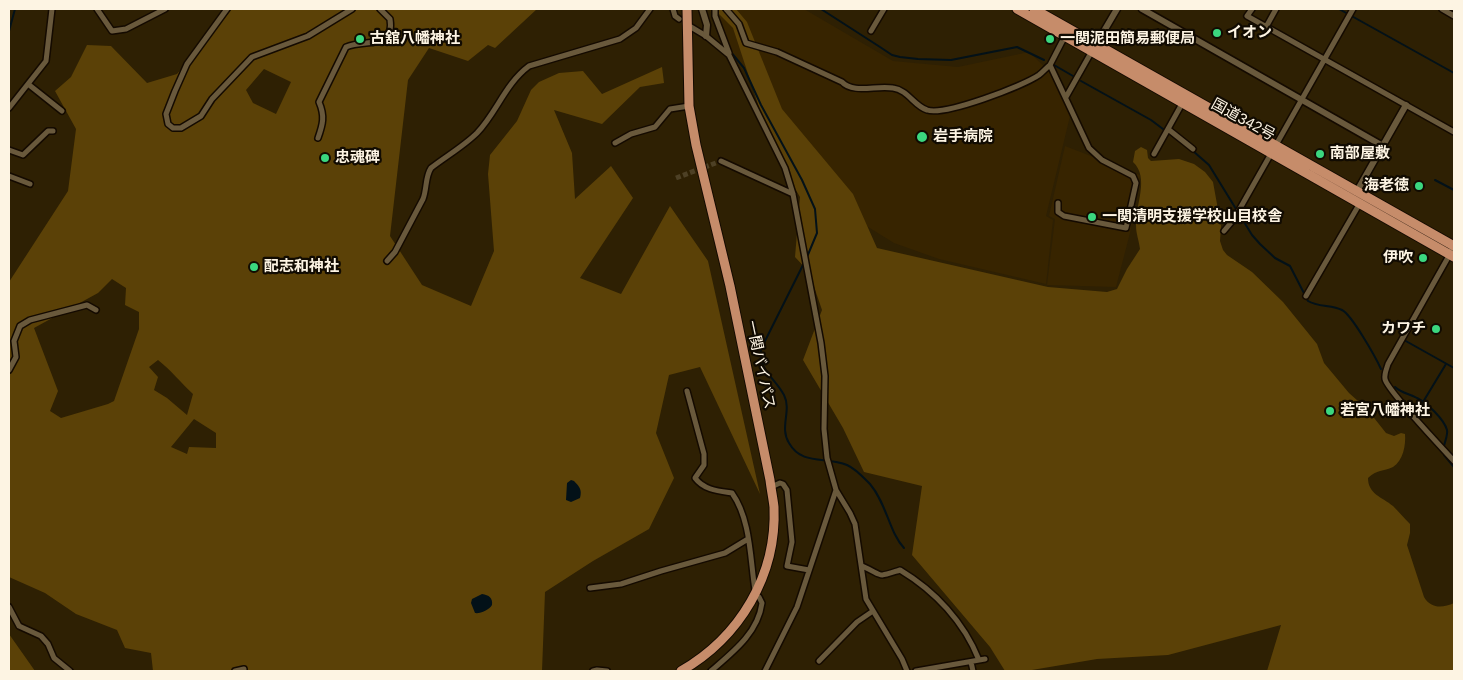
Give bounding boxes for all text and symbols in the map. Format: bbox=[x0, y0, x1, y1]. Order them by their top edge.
place label: イオン bbox=[1227, 24, 1272, 42]
marker: イオン bbox=[1211, 27, 1223, 39]
place label: 古舘八幡神社 bbox=[370, 30, 460, 48]
place label: 一関泥田簡易郵便局 bbox=[1060, 30, 1195, 48]
marker: 古舘八幡神社 bbox=[354, 33, 366, 45]
marker: 一関泥田簡易郵便局 bbox=[1044, 33, 1056, 45]
street label: 国道342号 bbox=[1208, 95, 1278, 145]
place label: 岩手病院 bbox=[933, 128, 993, 146]
marker: 岩手病院 bbox=[915, 130, 929, 144]
place label: 南部屋敷 bbox=[1330, 145, 1390, 163]
marker: 南部屋敷 bbox=[1314, 148, 1326, 160]
place label: 忠魂碑 bbox=[335, 149, 380, 167]
marker: 忠魂碑 bbox=[319, 152, 331, 164]
place label: 海老徳 bbox=[1364, 177, 1409, 195]
marker: 海老徳 bbox=[1413, 180, 1425, 192]
place label: 一関清明支援学校山目校舎 bbox=[1102, 208, 1282, 226]
marker: 一関清明支援学校山目校舎 bbox=[1086, 211, 1098, 223]
place label: 伊吹 bbox=[1383, 249, 1413, 267]
marker: 伊吹 bbox=[1417, 252, 1429, 264]
place label: 配志和神社 bbox=[264, 258, 339, 276]
marker: 配志和神社 bbox=[248, 261, 260, 273]
street label: 一関バイパス bbox=[742, 319, 778, 411]
place label: カワチ bbox=[1381, 320, 1426, 338]
marker: カワチ bbox=[1430, 323, 1442, 335]
place label: 若宮八幡神社 bbox=[1340, 402, 1430, 420]
marker: 若宮八幡神社 bbox=[1324, 405, 1336, 417]

